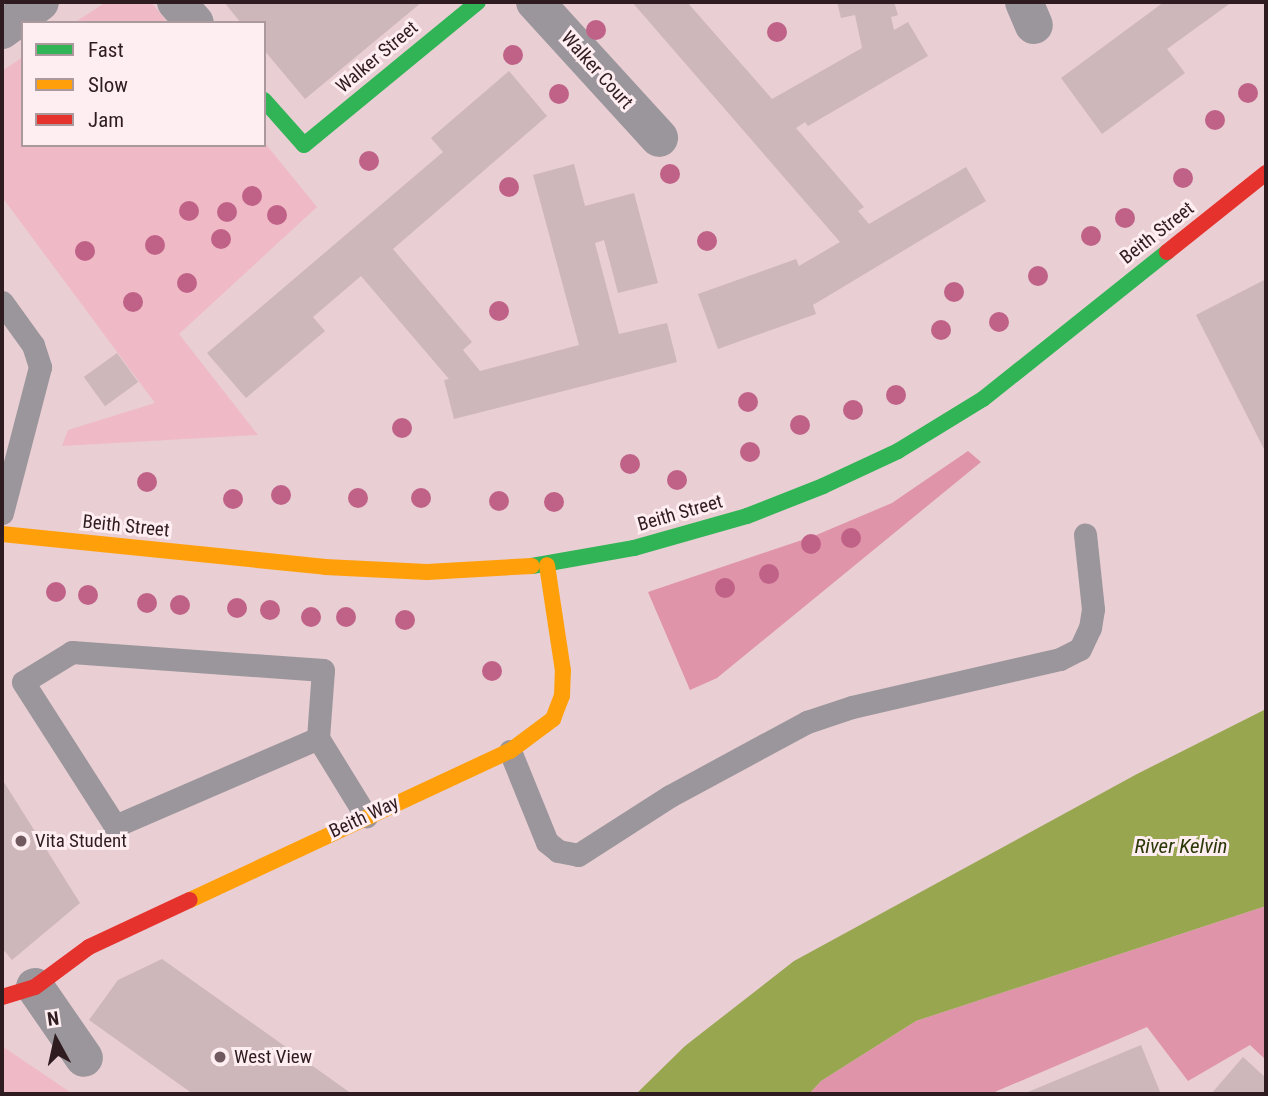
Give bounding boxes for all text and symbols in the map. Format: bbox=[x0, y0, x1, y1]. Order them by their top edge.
street label: Walker Street bbox=[332, 16, 422, 98]
legend bbox=[21, 21, 266, 147]
street label: Walker Court bbox=[556, 27, 638, 113]
text: Fast bbox=[88, 38, 124, 62]
text: Slow bbox=[88, 73, 128, 97]
text: Jam bbox=[88, 108, 124, 132]
street label: Beith Street bbox=[1116, 197, 1198, 269]
street label: Beith Street bbox=[635, 490, 725, 536]
street label: Beith Street bbox=[81, 510, 171, 542]
street label: Beith Way bbox=[326, 791, 402, 843]
place label: Vita Student bbox=[35, 830, 127, 852]
marker: Vita Student bbox=[13, 833, 29, 849]
water label: River Kelvin bbox=[1135, 833, 1227, 859]
north arrow bbox=[21, 1005, 91, 1075]
text: N bbox=[46, 1007, 60, 1031]
place label: West View bbox=[234, 1046, 312, 1068]
marker: West View bbox=[212, 1049, 228, 1065]

